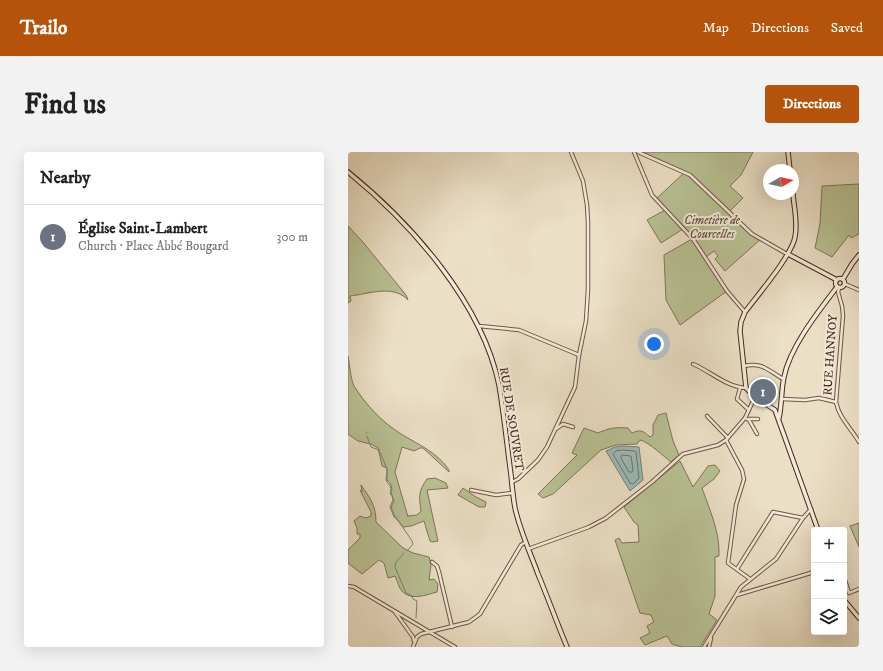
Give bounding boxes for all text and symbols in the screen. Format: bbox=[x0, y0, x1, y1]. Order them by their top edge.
text: Trailo bbox=[20, 17, 67, 40]
text: Map bbox=[703, 19, 729, 37]
text: Directions bbox=[751, 19, 809, 37]
text: Saved bbox=[831, 19, 863, 37]
button: Directions bbox=[765, 85, 859, 123]
text: Find us bbox=[24, 87, 106, 122]
north arrow bbox=[763, 164, 799, 200]
text: Nearby bbox=[40, 167, 90, 189]
park label: Cimetière de Courcelles bbox=[684, 213, 741, 242]
text: Église Saint-Lambert bbox=[78, 219, 208, 238]
text: 1 bbox=[51, 229, 55, 245]
text: 300 m bbox=[277, 229, 308, 245]
text: Church · Place Abbé Bougard bbox=[78, 238, 229, 254]
street label: RUE HANNOY bbox=[820, 314, 841, 396]
your location bbox=[644, 334, 664, 354]
street label: RUE DE SOUVRET bbox=[496, 366, 527, 472]
pin: 1 bbox=[750, 377, 776, 407]
map controls bbox=[811, 527, 847, 635]
button: + bbox=[811, 527, 847, 563]
button: − bbox=[811, 563, 847, 599]
button: layers bbox=[811, 599, 847, 635]

